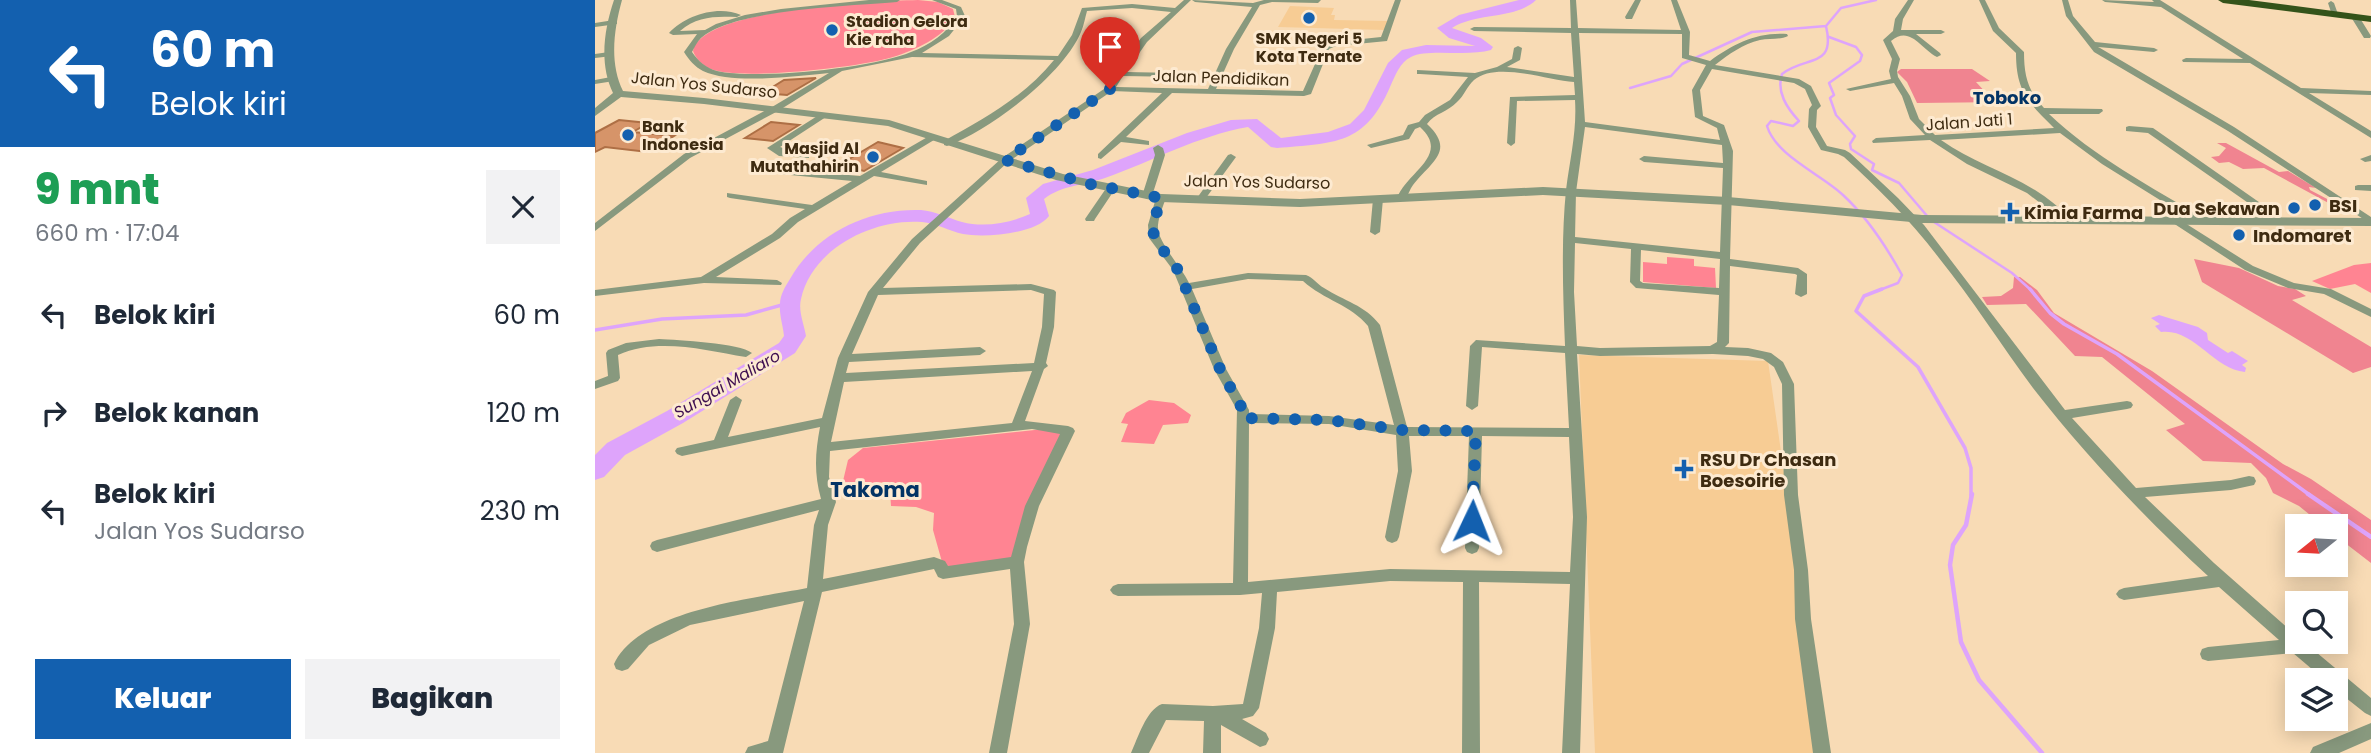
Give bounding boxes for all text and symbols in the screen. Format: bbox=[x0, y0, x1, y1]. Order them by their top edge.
place label: Stadion Gelora Kie raha bbox=[846, 10, 968, 51]
marker: SMK Negeri 5 Kota Ternate bbox=[1301, 10, 1317, 26]
text: 60 m bbox=[150, 16, 275, 84]
pin bbox=[1080, 17, 1140, 89]
marker: Stadion Gelora Kie raha bbox=[824, 22, 840, 38]
place label: SMK Negeri 5 Kota Ternate bbox=[1255, 27, 1363, 68]
icon: left bbox=[35, 28, 126, 119]
icon: arrive bbox=[1091, 28, 1129, 66]
street label: Jalan Pendidikan bbox=[1152, 64, 1290, 92]
street label: Jalan Yos Sudarso bbox=[630, 66, 778, 104]
text: Belok kiri bbox=[150, 81, 287, 126]
district label: Toboko bbox=[1973, 85, 2041, 110]
street label: Jalan Jati 1 bbox=[1925, 107, 2013, 137]
place label: Bank Indonesia bbox=[642, 115, 724, 156]
marker: Bank Indonesia bbox=[620, 127, 636, 143]
place label: Masjid Al Mutathahirin bbox=[750, 137, 859, 178]
marker: Masjid Al Mutathahirin bbox=[865, 149, 881, 165]
text: 9 mnt bbox=[35, 160, 160, 219]
street label: Jalan Yos Sudarso bbox=[1184, 169, 1330, 195]
button: close bbox=[486, 170, 560, 244]
place label: BSI bbox=[2329, 193, 2357, 218]
place label: Dua Sekawan bbox=[2153, 196, 2280, 221]
marker: BSI bbox=[2307, 197, 2323, 213]
place label: Kimia Farma bbox=[2024, 200, 2143, 225]
marker: Dua Sekawan bbox=[2286, 200, 2302, 216]
marker: Kimia Farma bbox=[2002, 204, 2018, 220]
text: 660 m · 17:04 bbox=[35, 217, 179, 249]
place label: Indomaret bbox=[2253, 223, 2352, 248]
marker: Indomaret bbox=[2231, 227, 2247, 243]
icon: left bbox=[35, 296, 73, 334]
text: Belok kiri bbox=[94, 297, 216, 333]
text: 60 m bbox=[493, 297, 560, 333]
water label: Sungai Maliaro bbox=[669, 344, 785, 424]
icon: right bbox=[35, 394, 73, 432]
text: Belok kanan bbox=[94, 395, 259, 431]
text: 120 m bbox=[487, 395, 560, 431]
place label: RSU Dr Chasan Boesoirie bbox=[1700, 447, 1836, 493]
marker: RSU Dr Chasan Boesoirie bbox=[1674, 459, 1694, 479]
district label: Takoma bbox=[830, 475, 920, 504]
text: Belok kiri bbox=[94, 476, 216, 512]
position arrow bbox=[1435, 484, 1509, 558]
icon: left bbox=[35, 492, 73, 530]
text: 230 m bbox=[480, 493, 560, 529]
north arrow bbox=[2285, 514, 2349, 578]
map controls bbox=[2285, 514, 2348, 731]
text: Jalan Yos Sudarso bbox=[94, 515, 305, 547]
button: search bbox=[2285, 591, 2348, 654]
button: Keluar bbox=[35, 659, 291, 739]
button: Bagikan bbox=[305, 659, 560, 739]
button: layers bbox=[2285, 668, 2348, 731]

